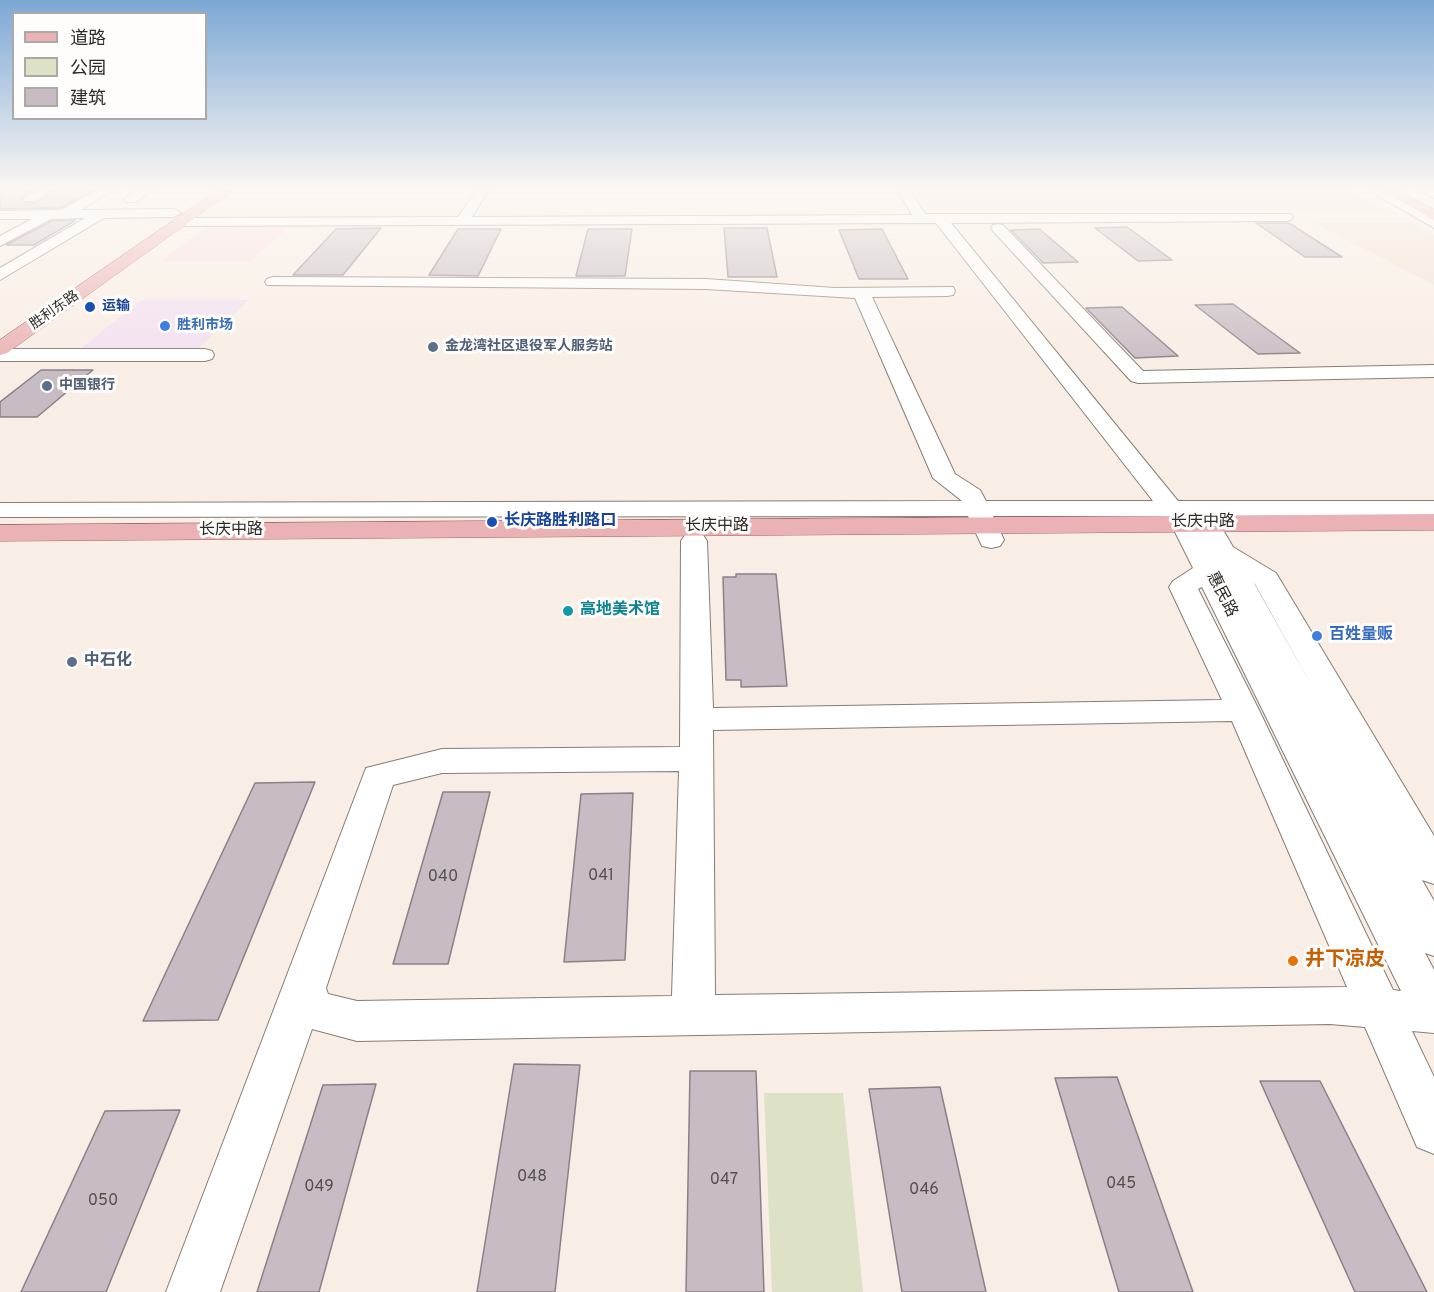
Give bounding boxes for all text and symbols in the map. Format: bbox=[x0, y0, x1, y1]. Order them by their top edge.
legend bbox=[12, 12, 207, 120]
text: 道路 bbox=[70, 28, 106, 51]
text: 公园 bbox=[70, 58, 106, 81]
text: 建筑 bbox=[70, 88, 106, 111]
street label: 胜利东路 bbox=[27, 288, 83, 334]
place label: 运输 bbox=[102, 299, 130, 315]
marker: 运输 bbox=[83, 300, 97, 314]
place label: 胜利市场 bbox=[177, 318, 233, 334]
marker: 胜利市场 bbox=[158, 319, 172, 333]
place label: 金龙湾社区退役军人服务站 bbox=[445, 339, 613, 355]
marker: 金龙湾社区退役军人服务站 bbox=[426, 340, 440, 354]
place label: 中国银行 bbox=[59, 378, 115, 394]
marker: 中国银行 bbox=[40, 379, 54, 393]
place label: 长庆路胜利路口 bbox=[504, 512, 616, 532]
street label: 长庆中路 bbox=[1171, 513, 1235, 533]
marker: 长庆路胜利路口 bbox=[485, 515, 499, 529]
street label: 长庆中路 bbox=[685, 517, 749, 537]
street label: 长庆中路 bbox=[199, 521, 263, 541]
street label: 惠民路 bbox=[1202, 569, 1240, 621]
place label: 高地美术馆 bbox=[580, 601, 660, 621]
marker: 高地美术馆 bbox=[561, 604, 575, 618]
place label: 百姓量贩 bbox=[1329, 626, 1393, 646]
marker: 百姓量贩 bbox=[1310, 629, 1324, 643]
place label: 中石化 bbox=[84, 652, 132, 672]
marker: 中石化 bbox=[65, 655, 79, 669]
house number: 041 bbox=[588, 867, 614, 887]
house number: 040 bbox=[428, 868, 458, 888]
place label: 井下凉皮 bbox=[1305, 949, 1385, 973]
marker: 井下凉皮 bbox=[1286, 954, 1300, 968]
house number: 048 bbox=[517, 1168, 547, 1188]
house number: 047 bbox=[710, 1171, 738, 1191]
house number: 045 bbox=[1106, 1175, 1136, 1195]
house number: 049 bbox=[304, 1178, 334, 1198]
house number: 046 bbox=[909, 1181, 939, 1201]
house number: 050 bbox=[88, 1192, 118, 1212]

